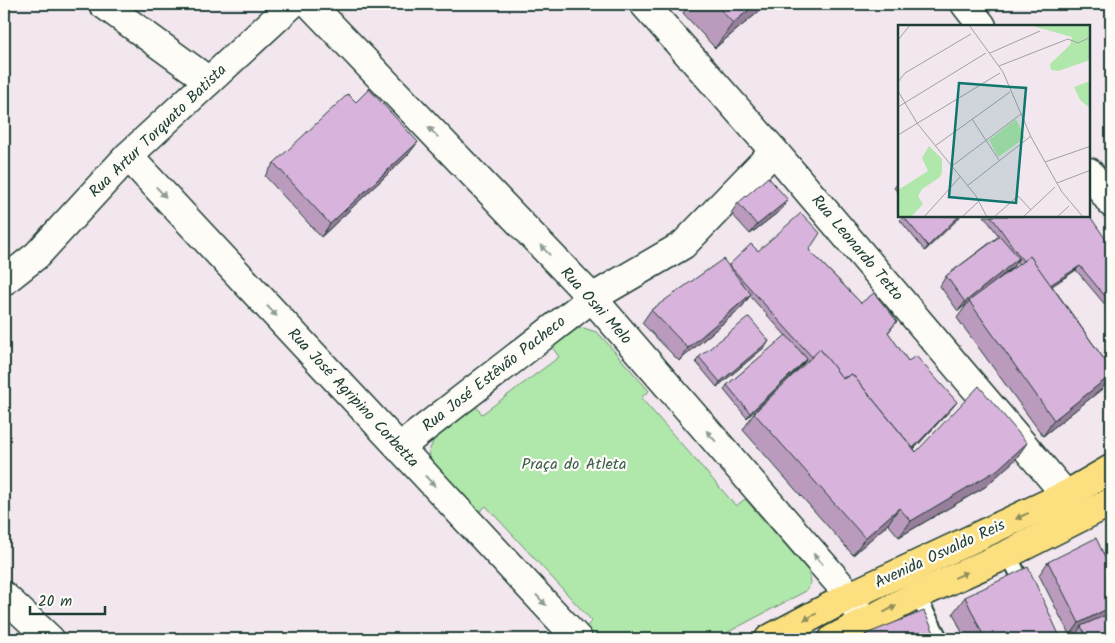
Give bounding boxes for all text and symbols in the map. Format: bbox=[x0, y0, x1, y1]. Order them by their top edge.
inset map bbox=[898, 25, 1090, 218]
street label: Rua Artur Torquato Batista bbox=[83, 58, 233, 204]
one-way arrow bbox=[427, 126, 439, 138]
one-way arrow bbox=[155, 185, 167, 197]
street label: Rua Leonardo Tetto bbox=[805, 189, 909, 307]
one-way arrow bbox=[539, 244, 551, 256]
street label: Rua Osni Melo bbox=[554, 261, 638, 351]
one-way arrow bbox=[266, 304, 278, 316]
street label: Rua José Estêvão Pacheco bbox=[417, 310, 571, 438]
street label: Rua José Agripino Corbetta bbox=[281, 322, 425, 474]
one-way arrow bbox=[706, 430, 717, 443]
park label: Praça do Atleta bbox=[522, 452, 626, 477]
one-way arrow bbox=[424, 474, 436, 486]
one-way arrow bbox=[1015, 512, 1029, 520]
street label: Avenida Osvaldo Reis bbox=[871, 513, 1010, 595]
one-way arrow bbox=[812, 553, 823, 566]
one-way arrow bbox=[954, 570, 968, 578]
scale bar bbox=[30, 583, 105, 615]
text: 20 m bbox=[38, 590, 72, 614]
one-way arrow bbox=[535, 593, 547, 605]
one-way arrow bbox=[883, 605, 898, 613]
one-way arrow bbox=[803, 613, 816, 622]

